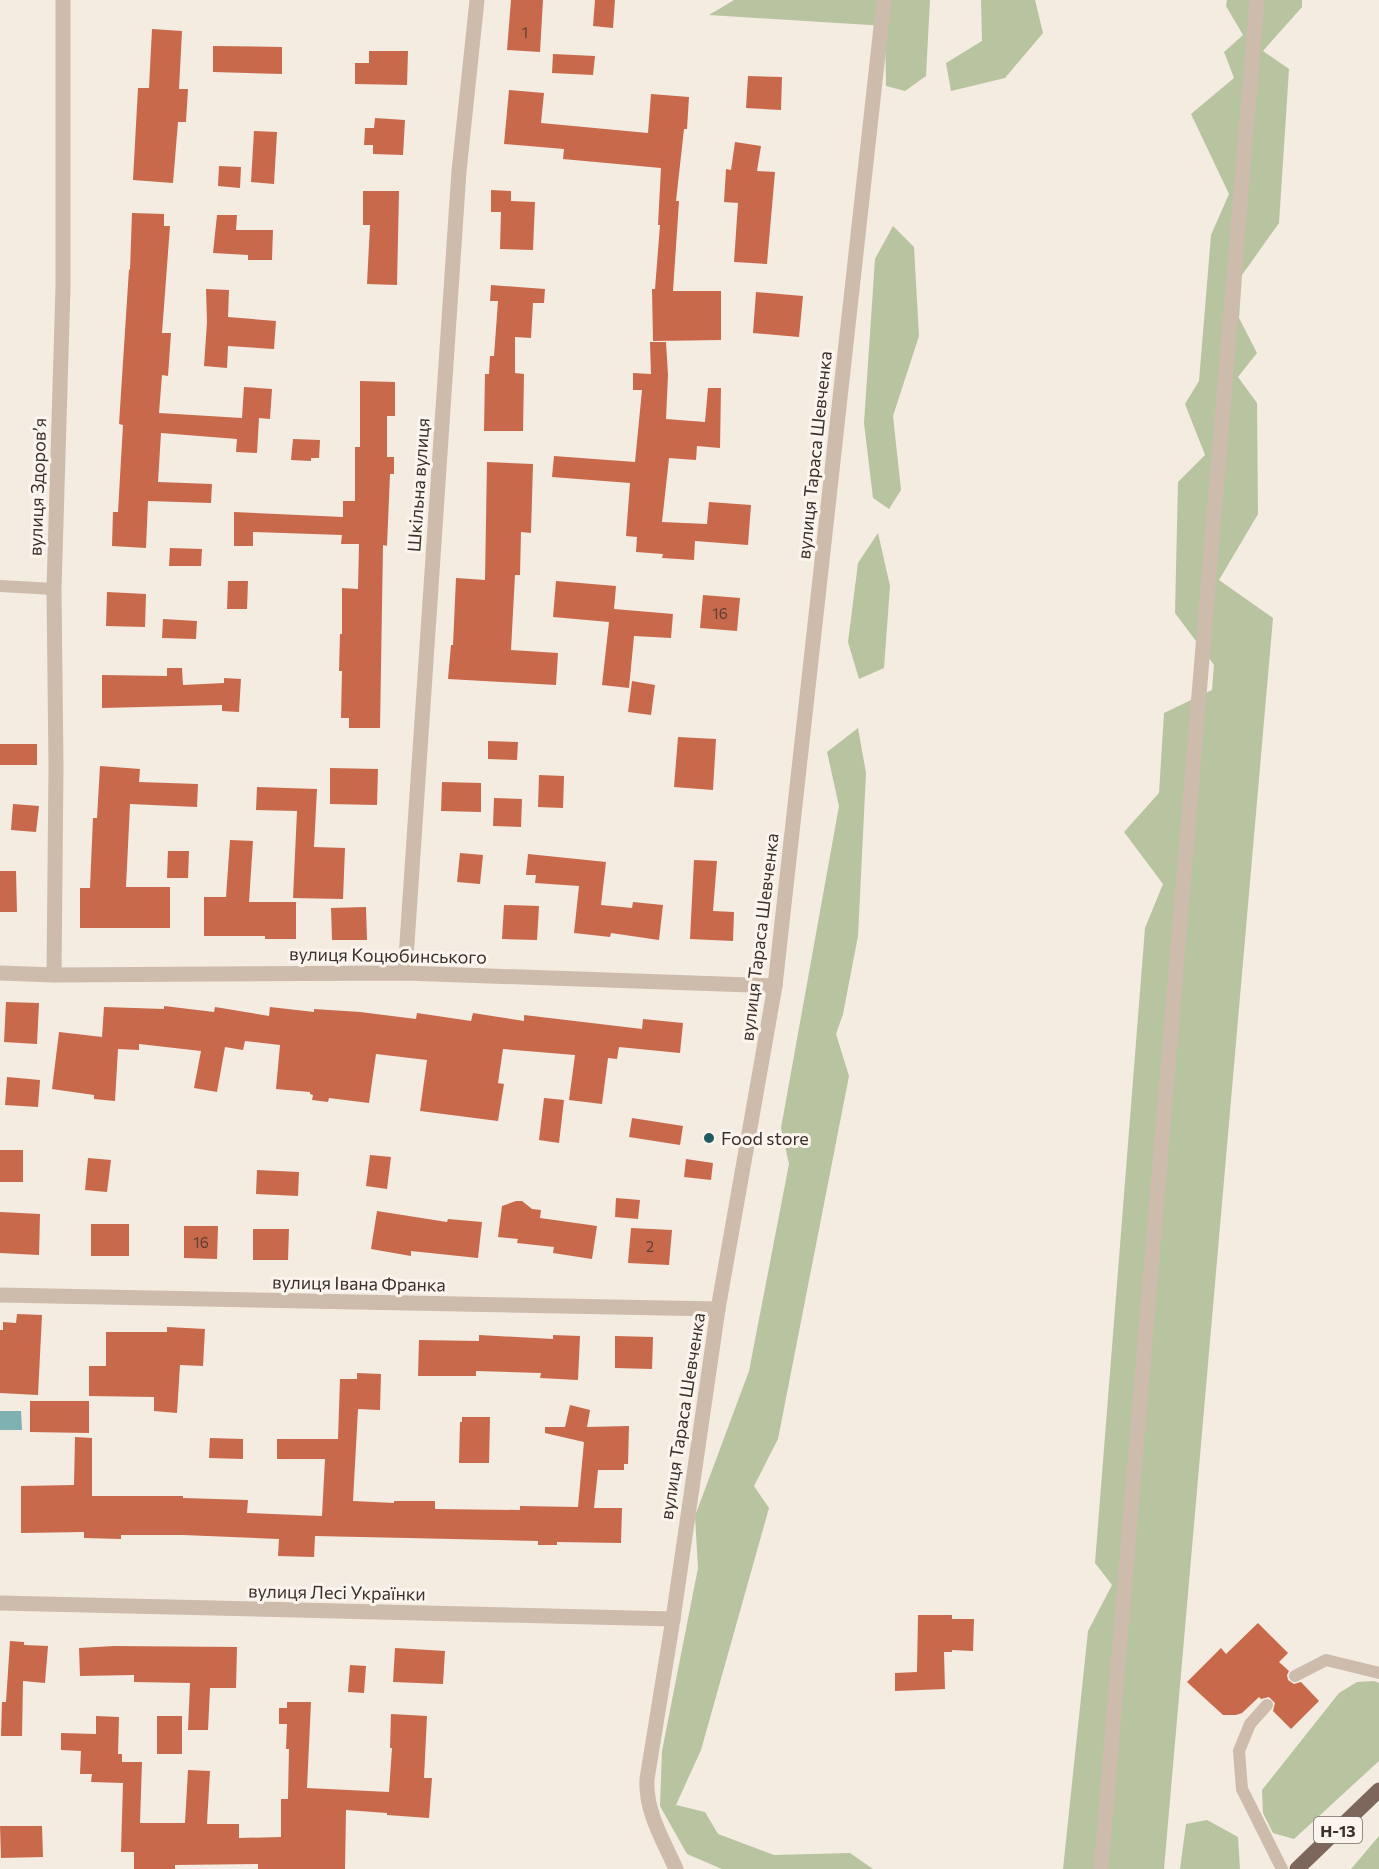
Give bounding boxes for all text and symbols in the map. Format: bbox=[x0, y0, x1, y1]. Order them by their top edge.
house number: 1 bbox=[522, 23, 528, 41]
street label: вулиця Тараса Шевченка bbox=[792, 350, 836, 560]
street label: вулиця Здоровʼя bbox=[24, 417, 50, 557]
street label: Шкільна вулиця bbox=[402, 417, 434, 553]
house number: 16 bbox=[712, 604, 728, 622]
street label: вулиця Тараса Шевченка bbox=[735, 832, 783, 1042]
street label: вулиця Коцюбинського bbox=[289, 942, 487, 968]
place label: Food store bbox=[721, 1127, 809, 1149]
marker: Food store bbox=[702, 1131, 716, 1145]
house number: 16 bbox=[193, 1233, 209, 1251]
house number: 2 bbox=[646, 1237, 654, 1255]
street label: вулиця Івана Франка bbox=[272, 1270, 446, 1296]
street label: вулиця Тараса Шевченка bbox=[655, 1311, 709, 1521]
street label: вулиця Лесі Українки bbox=[248, 1579, 426, 1605]
road number: Н-13 bbox=[1314, 1817, 1362, 1843]

